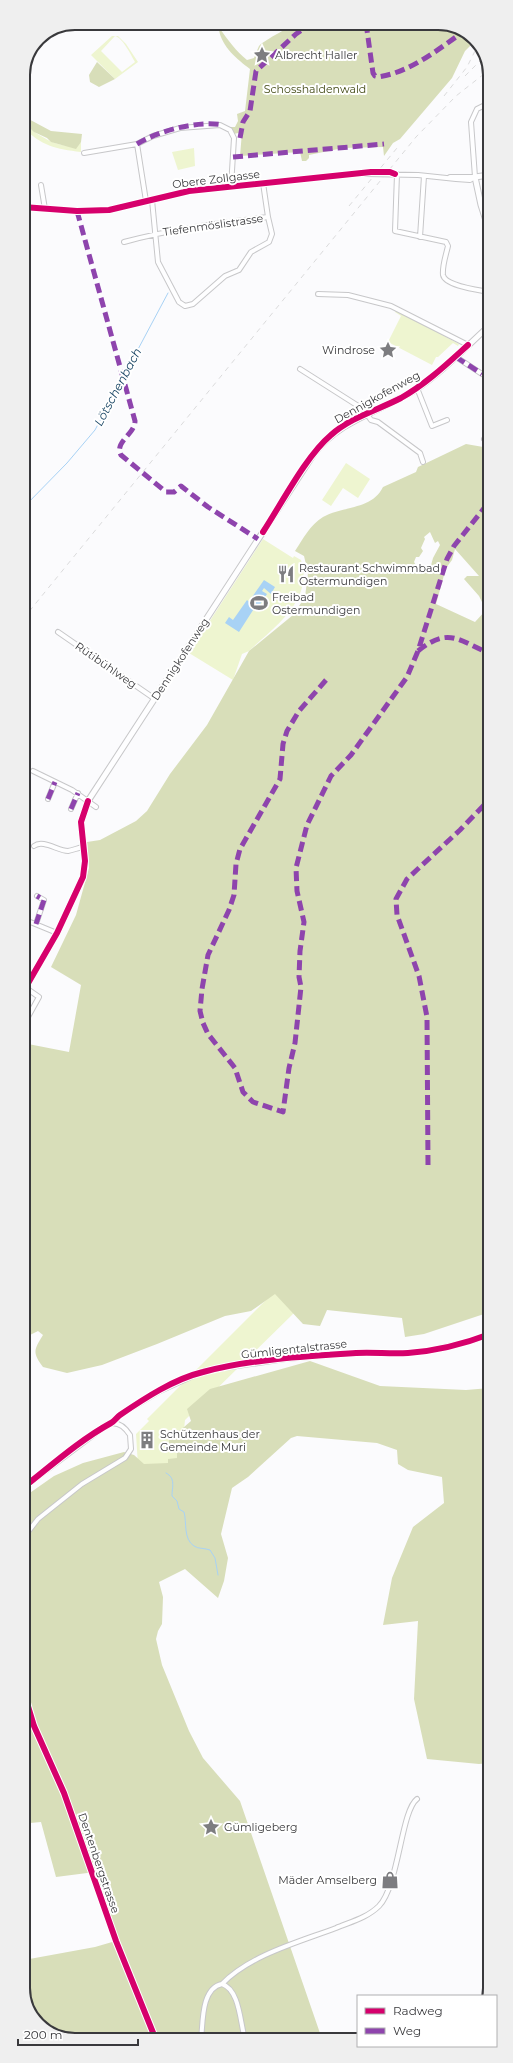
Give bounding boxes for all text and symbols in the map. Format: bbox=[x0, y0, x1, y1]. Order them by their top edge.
place icon: Albrecht Haller bbox=[252, 45, 272, 65]
place label: Albrecht Haller bbox=[275, 48, 358, 62]
park label: Schosshaldenwald bbox=[264, 82, 366, 96]
street label: Obere Zollgasse bbox=[171, 167, 261, 191]
street label: Tiefenmöslistrasse bbox=[162, 211, 264, 239]
place icon: Windrose bbox=[378, 340, 398, 360]
place label: Windrose bbox=[322, 343, 375, 357]
water label: Lötschenbach bbox=[91, 345, 144, 428]
street label: Dennigkofenweg bbox=[332, 368, 422, 426]
place label: Restaurant Schwimmbad Ostermundigen bbox=[299, 561, 440, 588]
restaurant icon: Restaurant Schwimmbad Ostermundigen bbox=[276, 564, 296, 584]
place label: Freibad Ostermundigen bbox=[272, 590, 360, 617]
sports icon: Freibad Ostermundigen bbox=[249, 593, 269, 613]
street label: Dennigkofenweg bbox=[148, 615, 212, 703]
street label: Rütibühlweg bbox=[73, 639, 139, 691]
street label: Gümligentalstrasse bbox=[240, 1336, 348, 1362]
place label: Schützenhaus der Gemeinde Muri bbox=[160, 1427, 260, 1454]
building icon: Schützenhaus der Gemeinde Muri bbox=[137, 1430, 157, 1450]
street label: Dentenbergstrasse bbox=[75, 1811, 123, 1915]
place icon: Gümligeberg bbox=[201, 1817, 221, 1837]
place label: Gümligeberg bbox=[224, 1820, 298, 1834]
shop icon: Mäder Amselberg bbox=[380, 1870, 400, 1890]
place label: Mäder Amselberg bbox=[278, 1873, 377, 1887]
legend bbox=[357, 1995, 497, 2047]
text: Radweg bbox=[393, 2003, 443, 2018]
scale bar bbox=[18, 2021, 138, 2047]
text: Weg bbox=[393, 2023, 421, 2038]
text: 200 m bbox=[24, 2027, 63, 2042]

